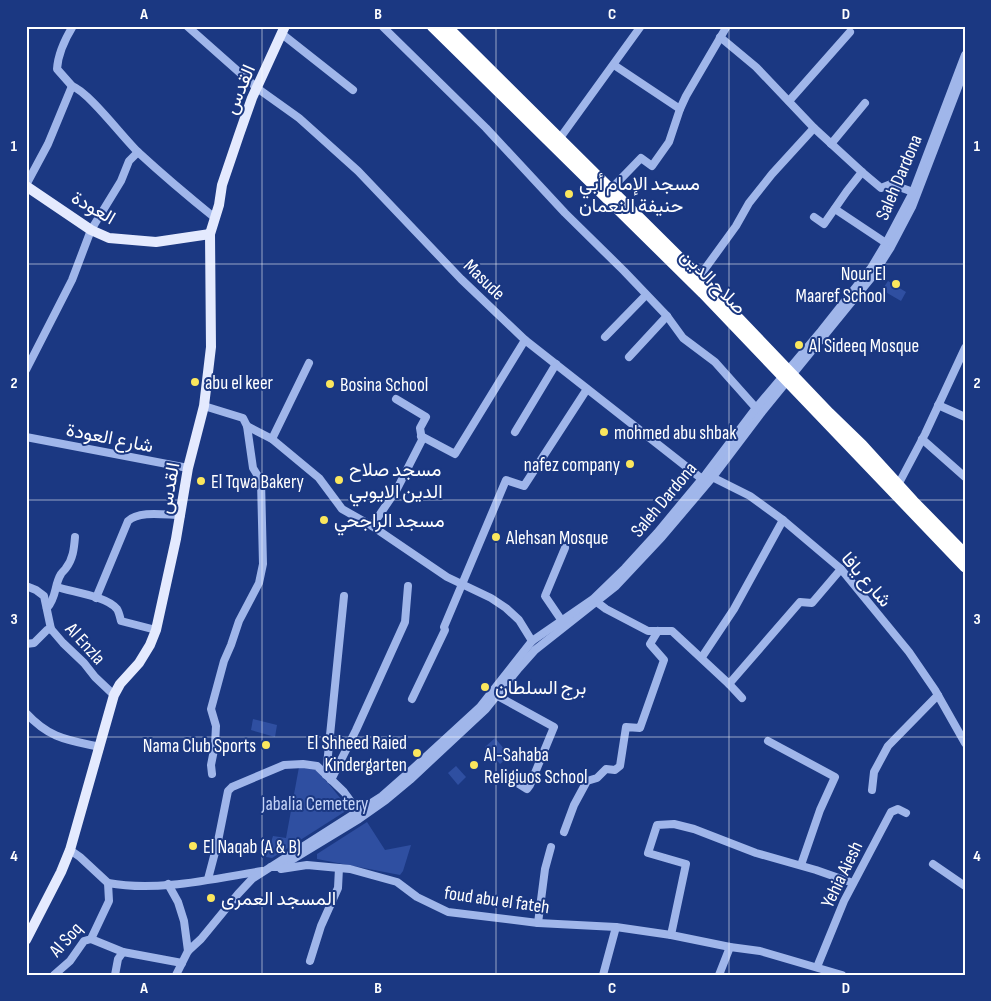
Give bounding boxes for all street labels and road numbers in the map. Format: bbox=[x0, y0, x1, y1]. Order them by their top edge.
street label: القدس bbox=[220, 61, 261, 118]
street label: Saleh Dardona bbox=[871, 131, 928, 224]
street label: العودة bbox=[67, 187, 119, 230]
street label: صلاح الدين bbox=[675, 244, 751, 320]
street label: Masude bbox=[458, 255, 510, 305]
street label: شارع العودة bbox=[64, 419, 155, 458]
street label: Saleh Dardona bbox=[626, 458, 702, 542]
street label: القدس bbox=[154, 461, 185, 516]
street label: شارع يافا bbox=[836, 548, 896, 612]
street label: Al Enzla bbox=[59, 618, 110, 670]
street label: Yehia Aiesh bbox=[816, 838, 868, 912]
street label: foud abu el fateh bbox=[443, 882, 551, 919]
street label: Al Soq bbox=[44, 918, 88, 963]

